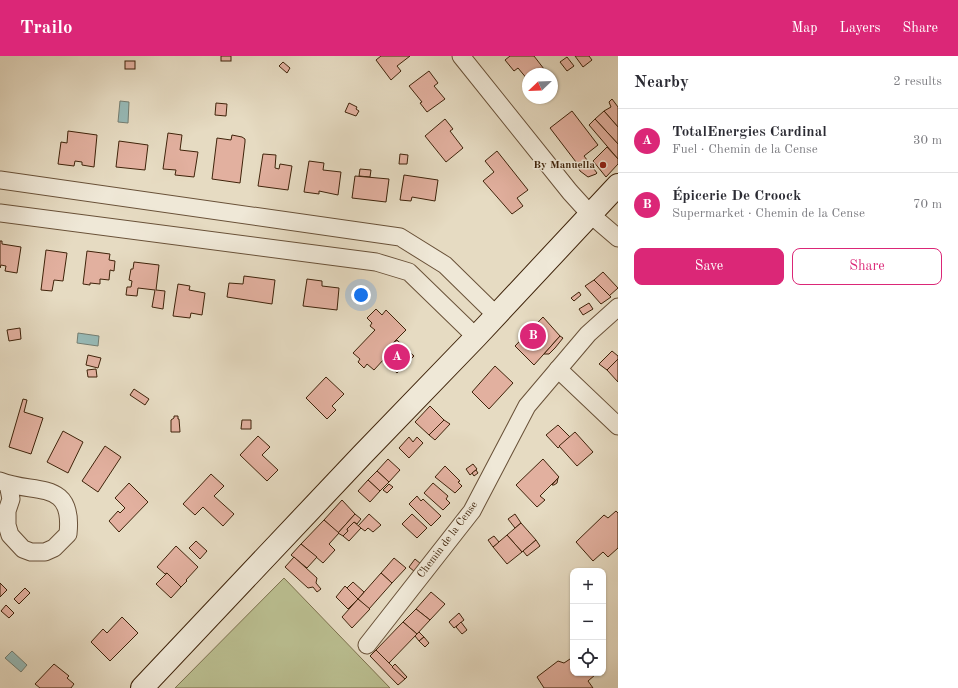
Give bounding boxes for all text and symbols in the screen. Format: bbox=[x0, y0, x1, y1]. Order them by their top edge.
text: Trailo bbox=[20, 19, 73, 38]
text: Map bbox=[792, 21, 818, 35]
text: Layers bbox=[840, 21, 881, 35]
text: Share bbox=[903, 21, 938, 35]
north arrow bbox=[522, 68, 558, 104]
text: Nearby bbox=[634, 74, 689, 91]
text: 2 results bbox=[893, 75, 942, 88]
text: TotalEnergies Cardinal bbox=[672, 125, 827, 140]
text: A bbox=[642, 134, 652, 147]
text: 30 m bbox=[913, 134, 942, 147]
text: Fuel · Chemin de la Cense bbox=[672, 143, 818, 156]
place label: By Manuella bbox=[533, 160, 595, 171]
marker: By Manuella bbox=[598, 160, 608, 170]
text: Épicerie De Croock bbox=[672, 189, 801, 204]
text: B bbox=[642, 198, 652, 211]
text: 70 m bbox=[913, 198, 942, 211]
text: Supermarket · Chemin de la Cense bbox=[672, 207, 865, 220]
button: Save bbox=[634, 248, 784, 285]
button: Share bbox=[792, 248, 942, 285]
your location bbox=[351, 285, 371, 305]
pin: B bbox=[520, 321, 546, 351]
pin: A bbox=[384, 342, 410, 372]
street label: Chemin de la Cense bbox=[416, 500, 480, 580]
map controls bbox=[570, 568, 606, 676]
button: + bbox=[570, 568, 606, 604]
button: − bbox=[570, 604, 606, 640]
button: locate bbox=[570, 640, 606, 676]

